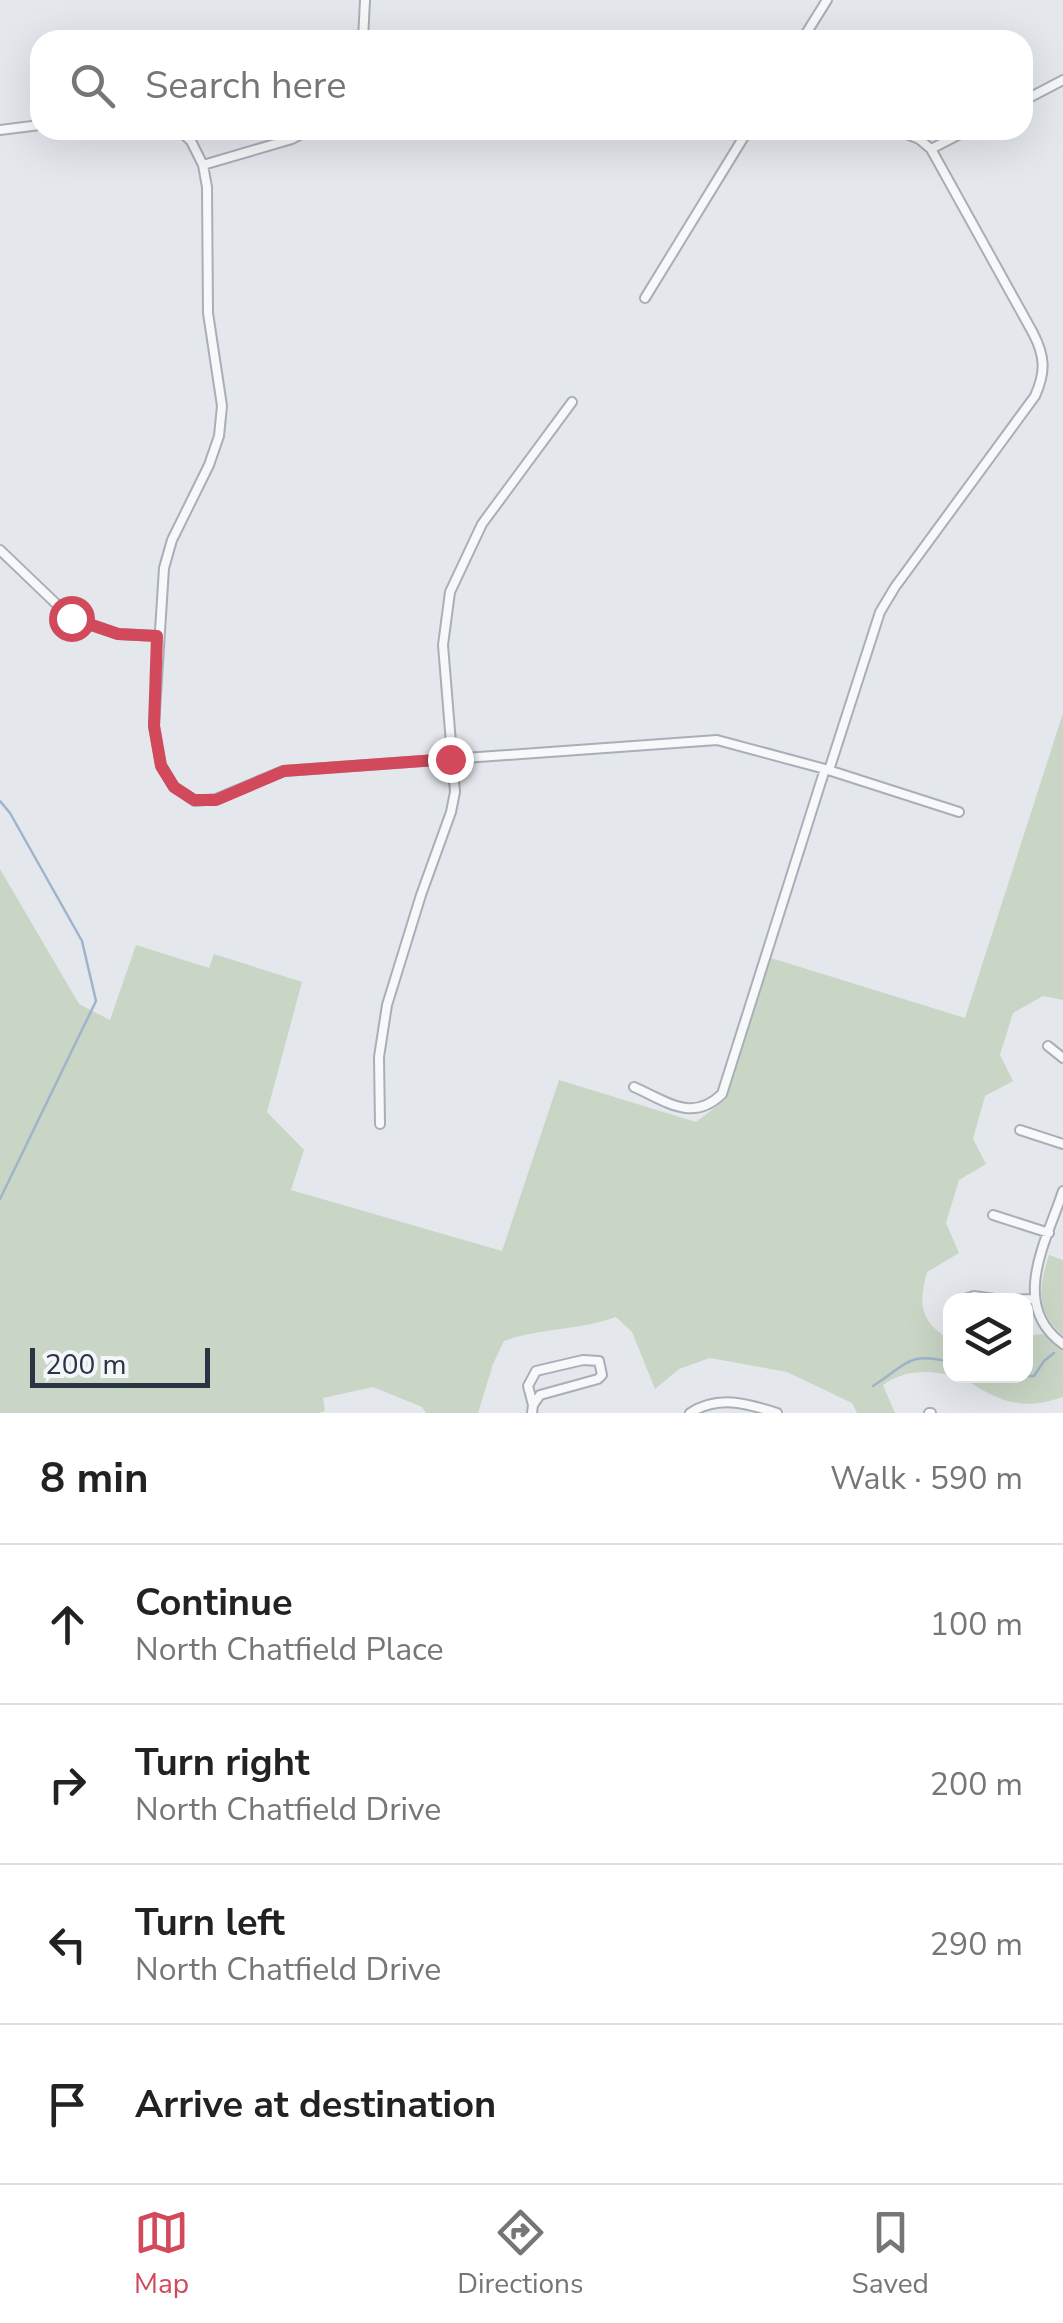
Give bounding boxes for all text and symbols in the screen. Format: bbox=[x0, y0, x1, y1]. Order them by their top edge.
search box bbox=[30, 30, 1033, 140]
icon: search bbox=[65, 58, 120, 113]
text: Search here bbox=[145, 60, 346, 111]
route start bbox=[49, 596, 95, 642]
route end bbox=[428, 737, 474, 783]
map controls bbox=[943, 1293, 1033, 1383]
button: layers bbox=[943, 1293, 1033, 1383]
scale bar bbox=[30, 1343, 210, 1388]
text: 200 m bbox=[45, 1346, 127, 1384]
text: 8 min bbox=[40, 1450, 149, 1507]
text: Walk · 590 m bbox=[830, 1457, 1023, 1500]
text: Continue bbox=[135, 1577, 293, 1628]
icon: ahead bbox=[40, 1597, 95, 1652]
text: 100 m bbox=[930, 1603, 1023, 1646]
text: North Chatfield Place bbox=[135, 1628, 444, 1671]
text: Turn right bbox=[135, 1737, 310, 1788]
icon: right bbox=[40, 1757, 95, 1812]
text: 200 m bbox=[930, 1763, 1023, 1806]
text: North Chatfield Drive bbox=[135, 1788, 441, 1831]
text: Turn left bbox=[135, 1897, 285, 1948]
icon: left bbox=[40, 1917, 95, 1972]
text: 290 m bbox=[930, 1923, 1023, 1966]
text: North Chatfield Drive bbox=[135, 1948, 441, 1991]
icon: arrive bbox=[40, 2077, 95, 2132]
text: Arrive at destination bbox=[135, 2079, 496, 2130]
tab: Map bbox=[134, 2205, 189, 2303]
tab: Directions bbox=[457, 2205, 583, 2303]
tab: Saved bbox=[852, 2205, 929, 2303]

